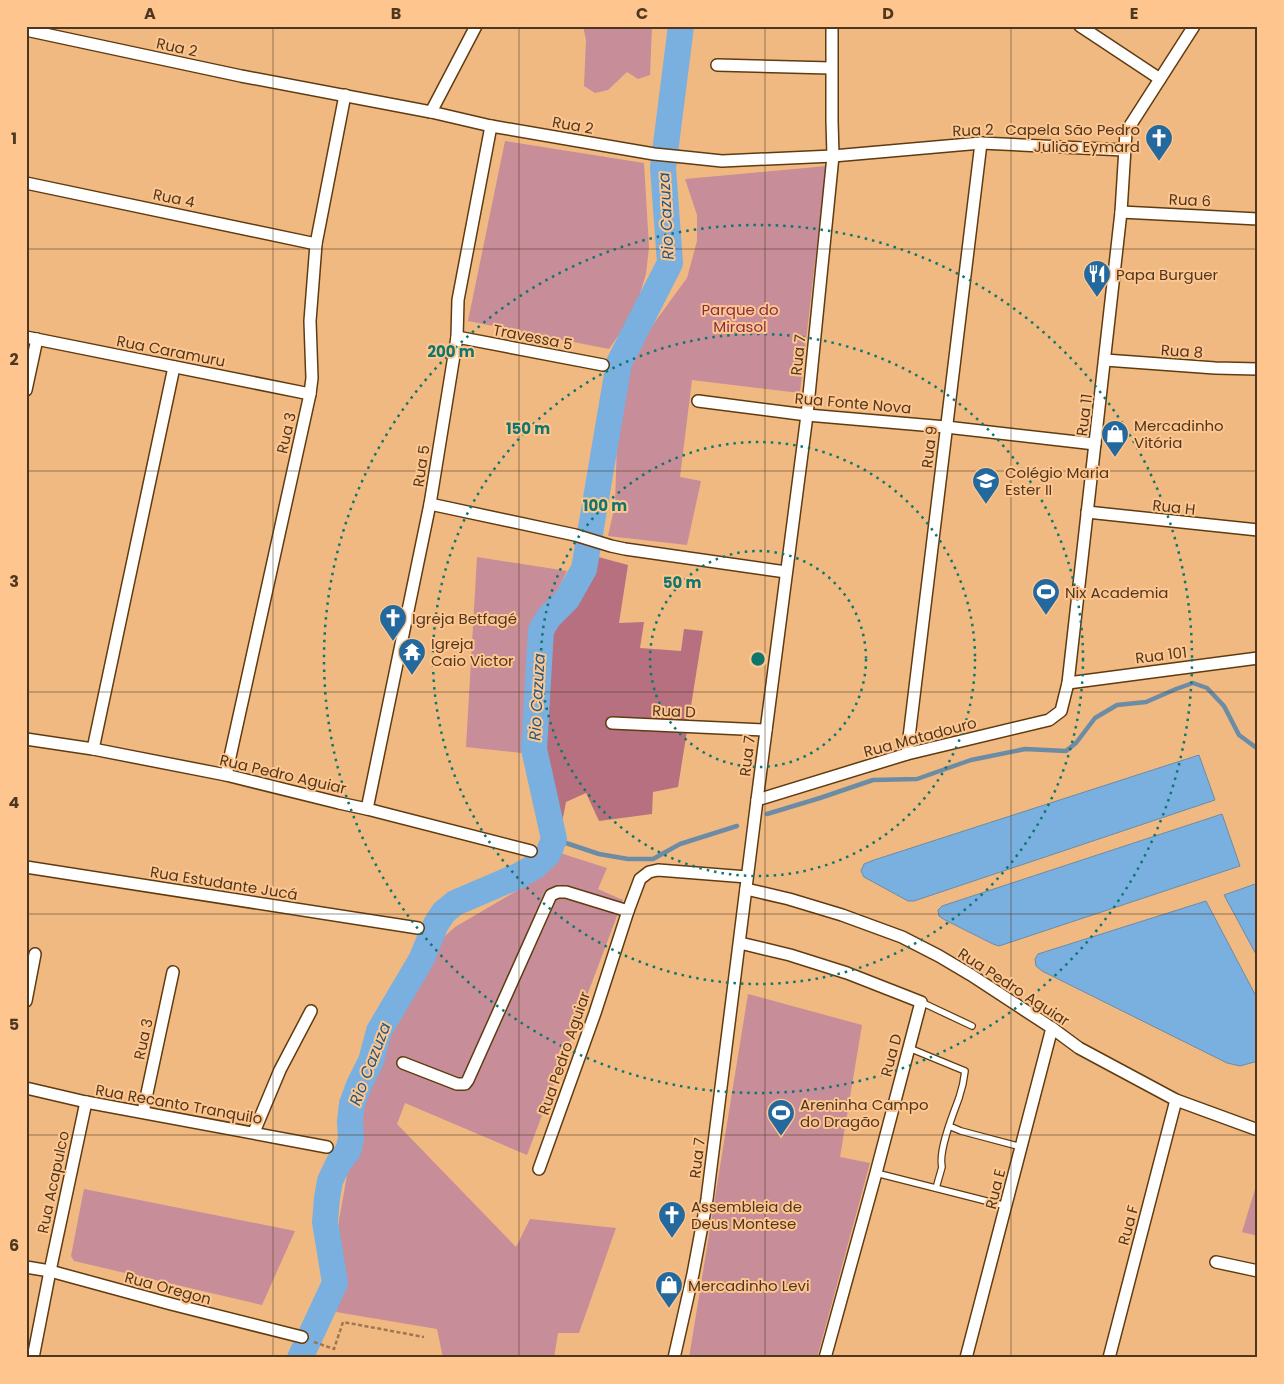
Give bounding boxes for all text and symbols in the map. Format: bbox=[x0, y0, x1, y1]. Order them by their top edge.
text: A bbox=[144, 2, 156, 25]
text: B bbox=[391, 2, 401, 25]
text: C bbox=[636, 2, 648, 25]
text: D bbox=[882, 2, 894, 25]
text: E bbox=[1130, 2, 1138, 25]
street label: Rua 2 bbox=[155, 32, 199, 62]
street label: Rua 2 bbox=[551, 111, 595, 139]
street label: Rua 2 bbox=[952, 119, 994, 141]
place label: Capela São Pedro Julião Eymard bbox=[1005, 119, 1140, 157]
church icon: Capela São Pedro Julião Eymard bbox=[1144, 123, 1174, 162]
text: 1 bbox=[11, 127, 17, 150]
water label: Rio Cazuza bbox=[652, 172, 680, 260]
street label: Rua 4 bbox=[151, 183, 197, 213]
street label: Rua 6 bbox=[1168, 188, 1212, 212]
restaurant icon: Papa Burguer bbox=[1082, 259, 1112, 298]
place label: Papa Burguer bbox=[1116, 264, 1219, 285]
park label: Parque do Mirasol bbox=[701, 299, 779, 337]
street label: Travessa 5 bbox=[491, 319, 575, 355]
street label: Rua Caramuru bbox=[115, 330, 227, 372]
street label: Rua 7 bbox=[785, 333, 811, 377]
street label: Rua 8 bbox=[1160, 339, 1204, 363]
text: 200 m bbox=[427, 341, 475, 362]
text: 2 bbox=[9, 348, 19, 371]
street label: Rua Fonte Nova bbox=[794, 387, 912, 419]
street label: Rua 11 bbox=[1071, 393, 1097, 437]
street label: Rua 3 bbox=[271, 410, 301, 456]
place label: Mercadinho Vitória bbox=[1134, 415, 1224, 453]
text: 150 m bbox=[506, 418, 550, 439]
shop icon: Mercadinho Vitória bbox=[1100, 419, 1130, 458]
street label: Rua 9 bbox=[916, 425, 942, 469]
street label: Rua 5 bbox=[407, 443, 435, 489]
place label: Colégio Maria Ester II bbox=[1005, 462, 1109, 500]
school or university icon: Colégio Maria Ester II bbox=[971, 466, 1001, 505]
street label: Rua H bbox=[1151, 494, 1197, 520]
text: 100 m bbox=[583, 495, 627, 516]
text: 3 bbox=[9, 570, 19, 593]
text: 50 m bbox=[663, 572, 701, 593]
sports icon: Nix Academia bbox=[1031, 577, 1061, 616]
place label: Nix Academia bbox=[1065, 582, 1169, 603]
church icon: Igreja Betfagé bbox=[378, 603, 408, 642]
place label: Igreja Betfagé bbox=[412, 608, 517, 629]
place label: Igreja Caio Victor bbox=[431, 633, 514, 671]
temple icon: Igreja Caio Victor bbox=[397, 637, 427, 676]
street label: Rua 101 bbox=[1134, 641, 1188, 669]
centre of rings bbox=[749, 650, 767, 668]
water label: Rio Cazuza bbox=[523, 653, 551, 741]
street label: Rua D bbox=[652, 700, 696, 722]
street label: Rua Matadouro bbox=[861, 712, 979, 762]
street label: Rua 7 bbox=[734, 734, 760, 778]
street label: Rua Pedro Aguiar bbox=[218, 749, 349, 799]
text: 4 bbox=[9, 791, 20, 814]
street label: Rua Estudante Jucá bbox=[149, 861, 299, 905]
street label: Rua Pedro Aguiar bbox=[954, 943, 1074, 1031]
street label: Rua Pedro Aguiar bbox=[533, 988, 595, 1118]
text: 5 bbox=[9, 1013, 19, 1036]
street label: Rua 3 bbox=[128, 1016, 158, 1062]
water label: Rio Cazuza bbox=[344, 1019, 396, 1109]
street label: Rua D bbox=[875, 1031, 907, 1079]
street label: Rua Recanto Tranquilo bbox=[94, 1079, 264, 1129]
place label: Areninha Campo do Dragão bbox=[800, 1094, 929, 1132]
sports icon: Areninha Campo do Dragão bbox=[766, 1098, 796, 1137]
street label: Rua Acapulco bbox=[32, 1129, 74, 1235]
street label: Rua 7 bbox=[684, 1136, 710, 1180]
street label: Rua E bbox=[980, 1167, 1010, 1211]
place label: Assembleia de Deus Montese bbox=[691, 1196, 802, 1234]
church icon: Assembleia de Deus Montese bbox=[657, 1200, 687, 1239]
street label: Rua F bbox=[1113, 1202, 1143, 1247]
text: 6 bbox=[9, 1234, 19, 1257]
street label: Rua Oregon bbox=[122, 1266, 214, 1310]
shop icon: Mercadinho Levi bbox=[654, 1270, 684, 1309]
place label: Mercadinho Levi bbox=[688, 1275, 810, 1296]

